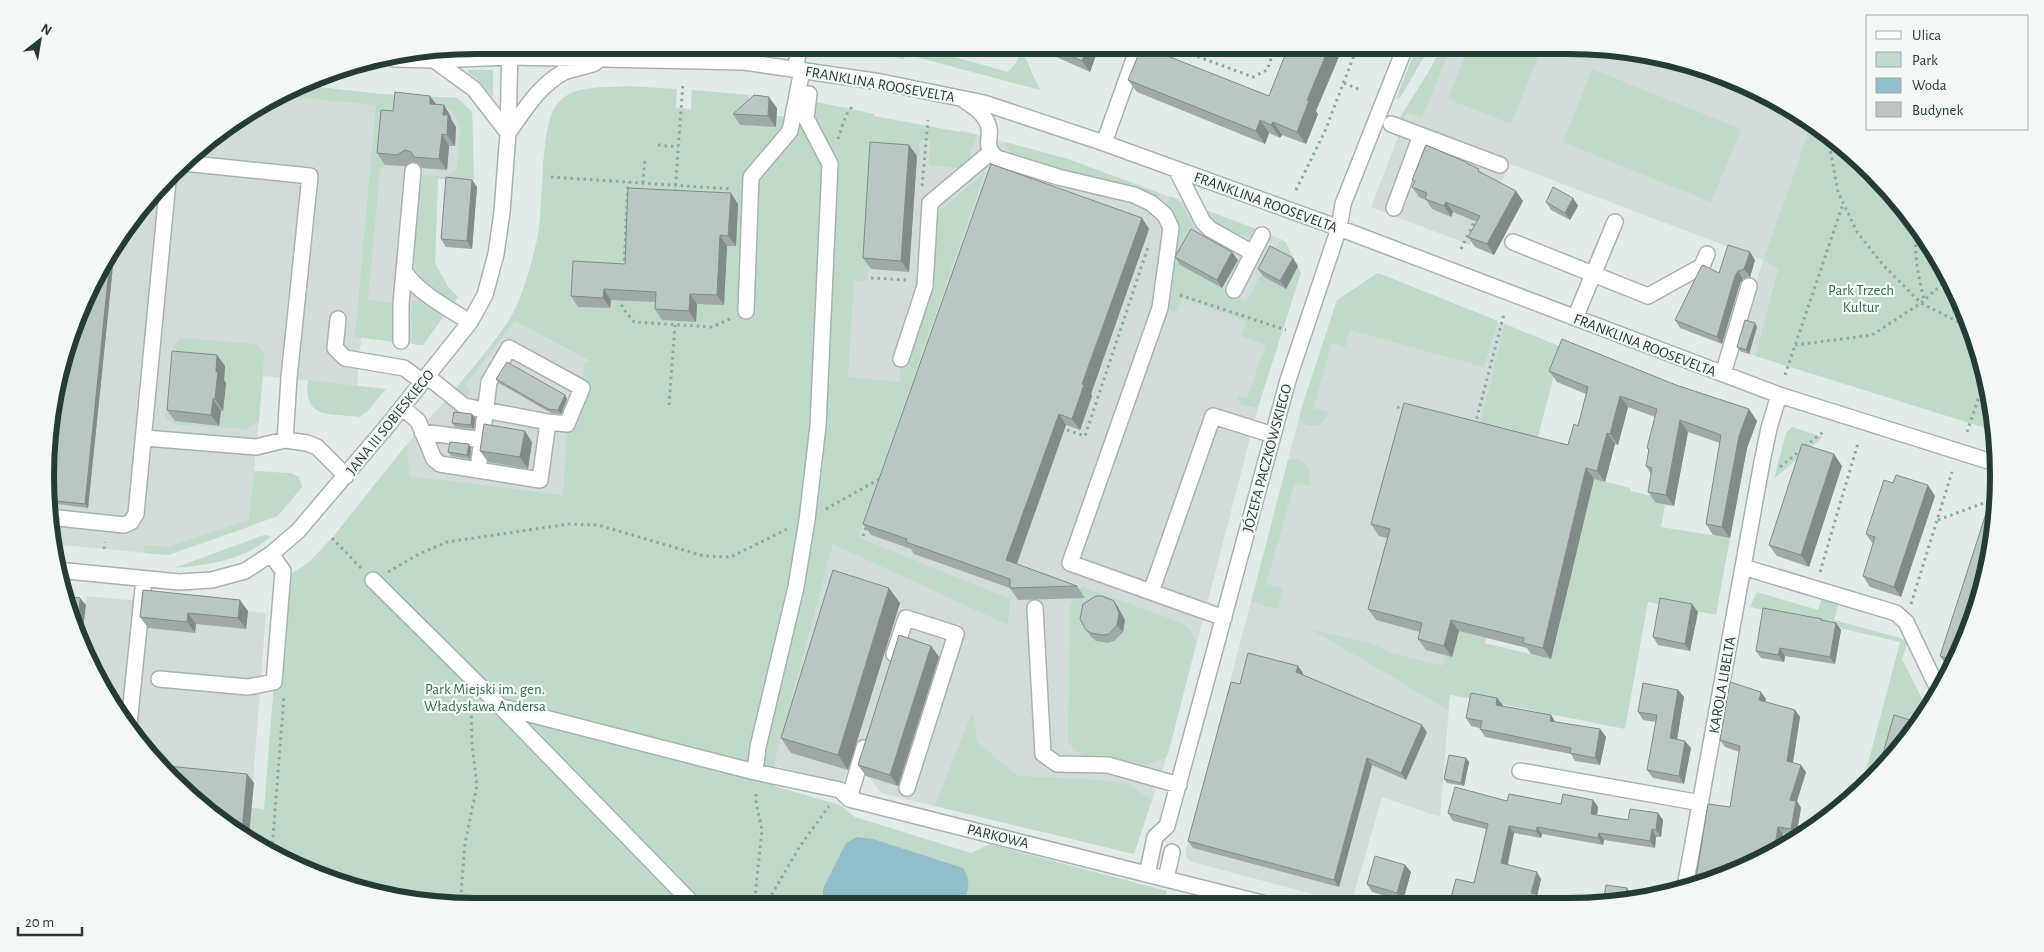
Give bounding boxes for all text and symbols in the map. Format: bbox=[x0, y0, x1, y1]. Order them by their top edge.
north arrow bbox=[15, 15, 65, 65]
legend bbox=[1866, 15, 2029, 130]
text: N bbox=[38, 21, 54, 38]
text: Ulica bbox=[1912, 28, 1941, 43]
text: Park bbox=[1912, 53, 1938, 68]
street label: FRANKLINA ROOSEVELTA bbox=[804, 64, 956, 105]
text: Woda bbox=[1912, 78, 1947, 93]
text: Budynek bbox=[1912, 103, 1964, 118]
street label: FRANKLINA ROOSEVELTA bbox=[1192, 170, 1340, 236]
park label: Park Trzech Kultur bbox=[1828, 283, 1894, 315]
street label: FRANKLINA ROOSEVELTA bbox=[1571, 311, 1719, 380]
street label: JANA III SOBIESKIEGO bbox=[344, 367, 437, 478]
street label: JÓZEFA PACZKOWSKIEGO bbox=[1239, 382, 1294, 534]
street label: KAROLA LIBELTA bbox=[1707, 635, 1738, 735]
park label: Park Miejski im. gen. Władysława Andersa bbox=[424, 682, 546, 714]
street label: PARKOWA bbox=[966, 822, 1031, 851]
scale bar bbox=[18, 904, 81, 936]
text: 20 m bbox=[25, 915, 54, 930]

